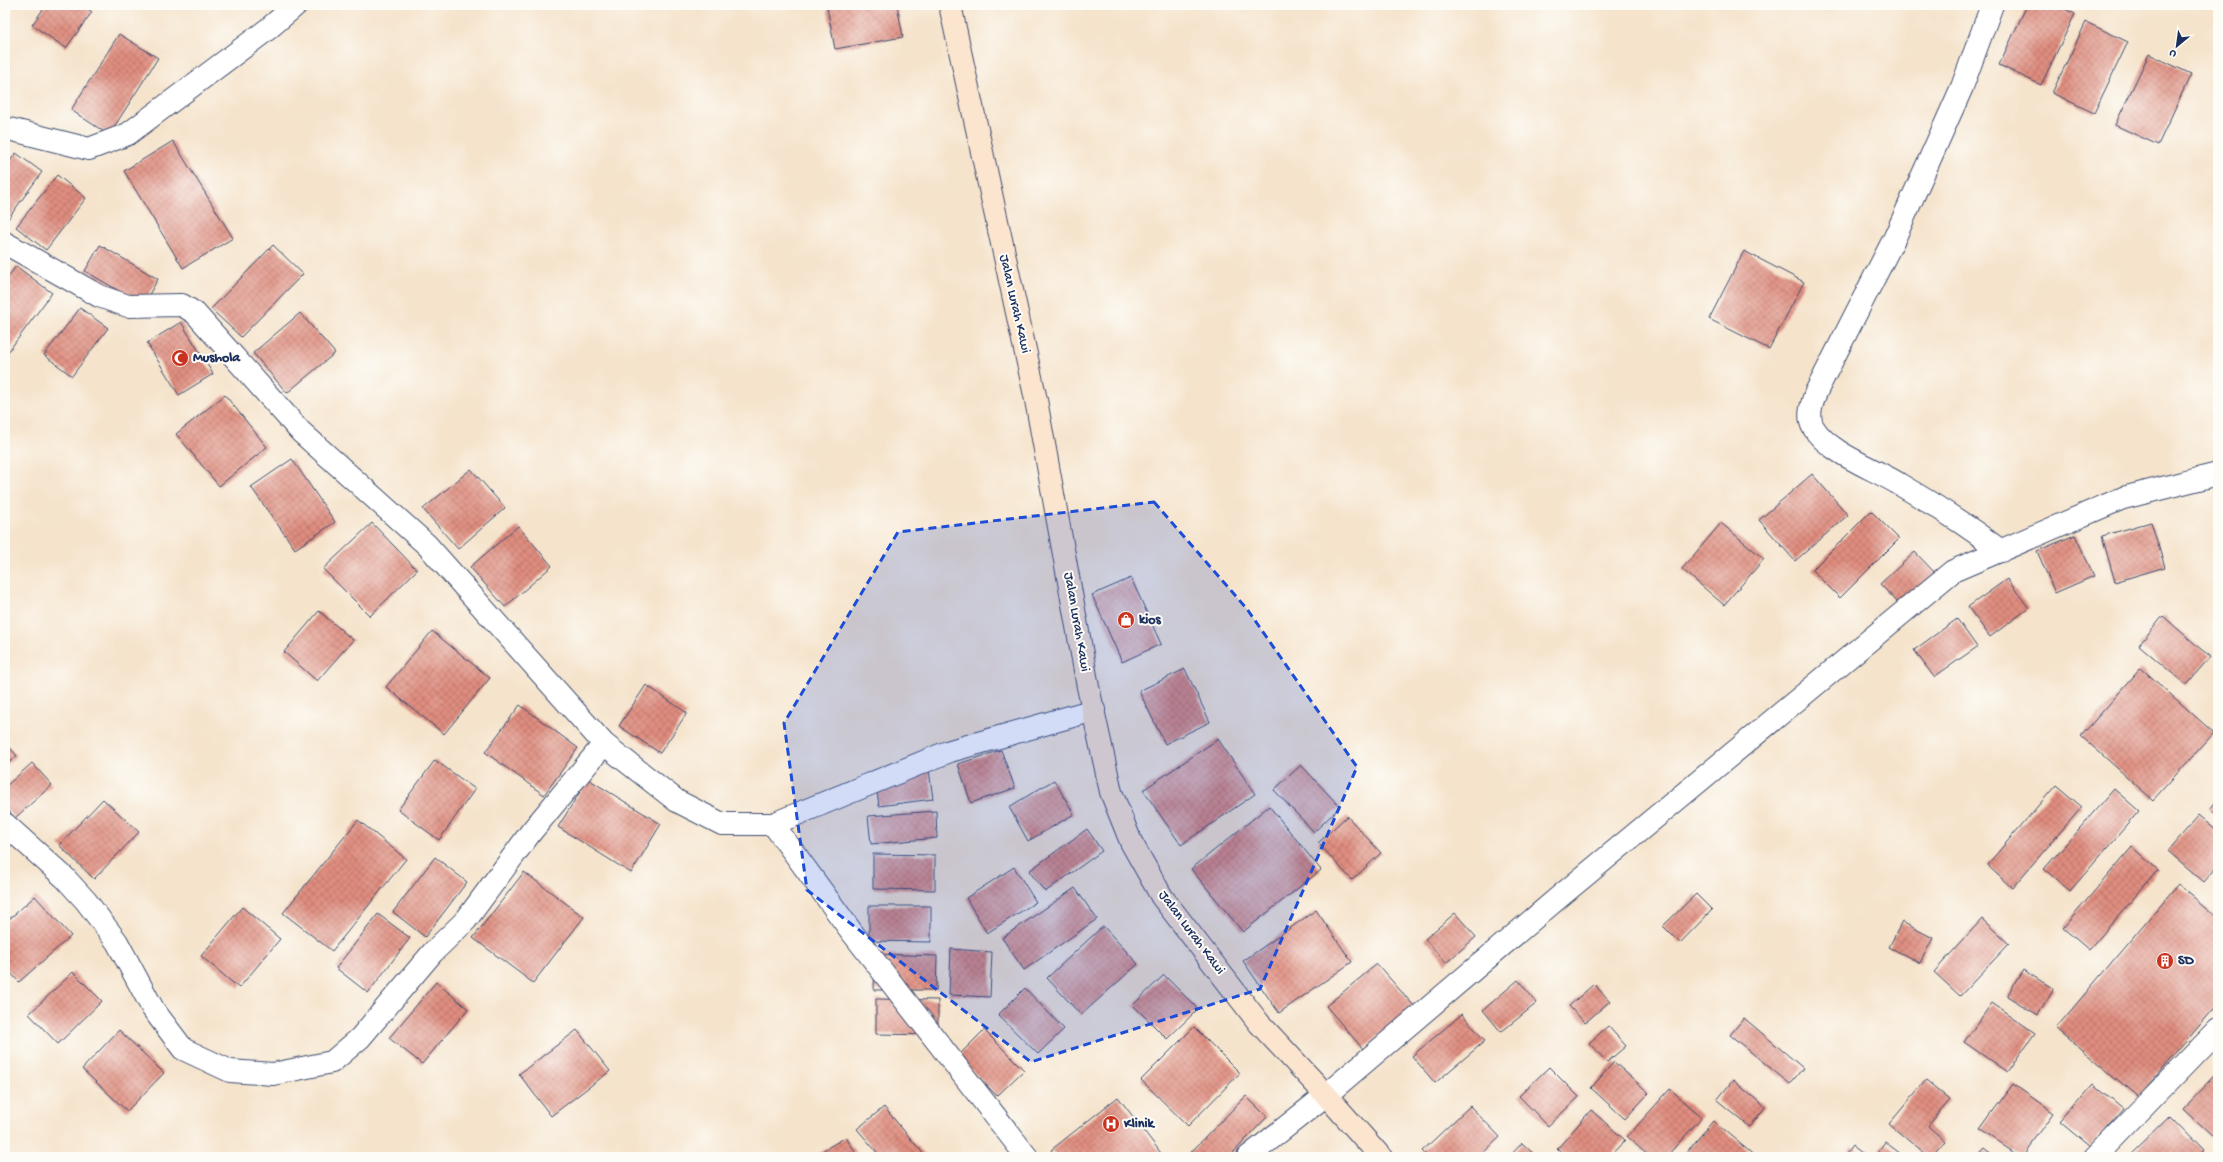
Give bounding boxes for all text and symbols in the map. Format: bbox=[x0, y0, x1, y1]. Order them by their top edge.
north arrow bbox=[2157, 26, 2197, 66]
text: U bbox=[2167, 46, 2179, 60]
street label: Jalan Lurah Kawi bbox=[994, 253, 1034, 355]
mosque icon: Mushola bbox=[170, 348, 190, 368]
place label: Mushola bbox=[193, 350, 241, 367]
street label: Jalan Lurah Kawi bbox=[1059, 571, 1093, 673]
shop icon: kios bbox=[1116, 610, 1136, 630]
place label: kios bbox=[1139, 612, 1162, 629]
street label: Jalan Lurah Kawi bbox=[1154, 888, 1228, 978]
building icon: SD bbox=[2155, 951, 2175, 971]
place label: SD bbox=[2178, 953, 2194, 970]
hospital icon: Klinik bbox=[1101, 1114, 1121, 1134]
place label: Klinik bbox=[1123, 1116, 1156, 1133]

